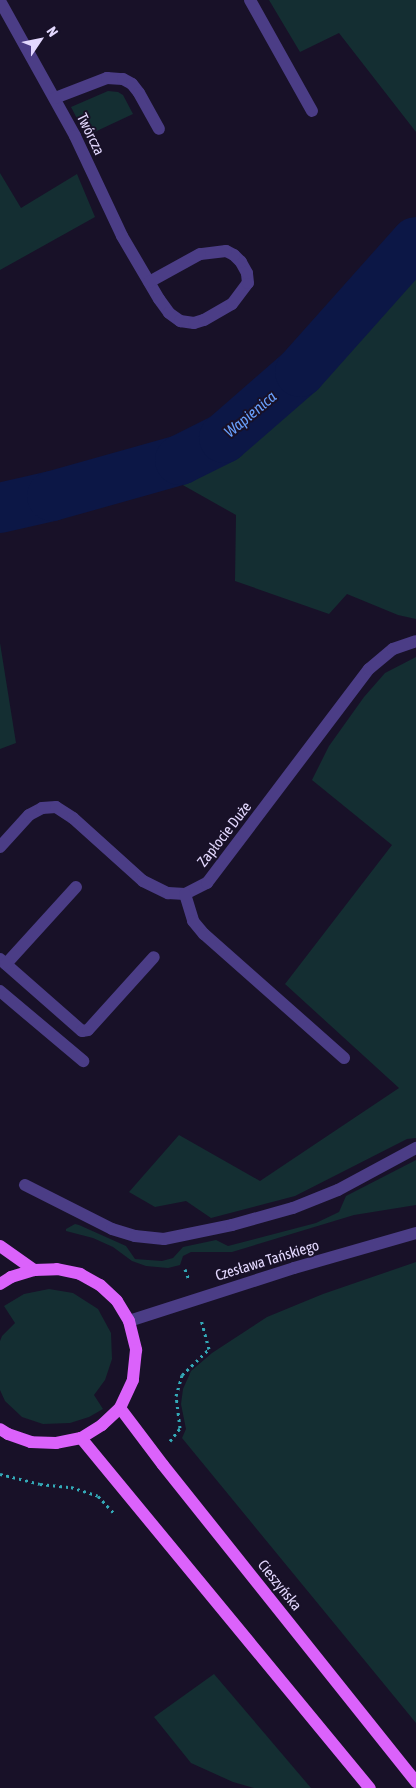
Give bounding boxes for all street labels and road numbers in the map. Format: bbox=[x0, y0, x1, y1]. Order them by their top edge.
street label: Twórcza bbox=[73, 110, 109, 158]
street label: Zapłocie Duże bbox=[193, 798, 255, 870]
street label: Czesława Tańskiego bbox=[213, 1236, 321, 1284]
street label: Cieszyńska bbox=[254, 1556, 306, 1614]

